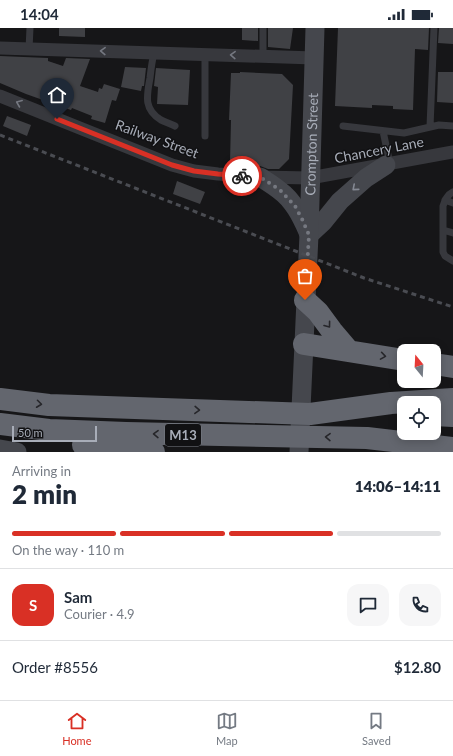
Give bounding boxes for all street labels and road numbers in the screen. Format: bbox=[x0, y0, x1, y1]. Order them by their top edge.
street label: Crompton Street bbox=[301, 93, 321, 196]
street label: Railway Street bbox=[113, 116, 201, 161]
street label: Chancery Lane bbox=[333, 133, 425, 167]
road number: M13 bbox=[165, 424, 201, 446]

